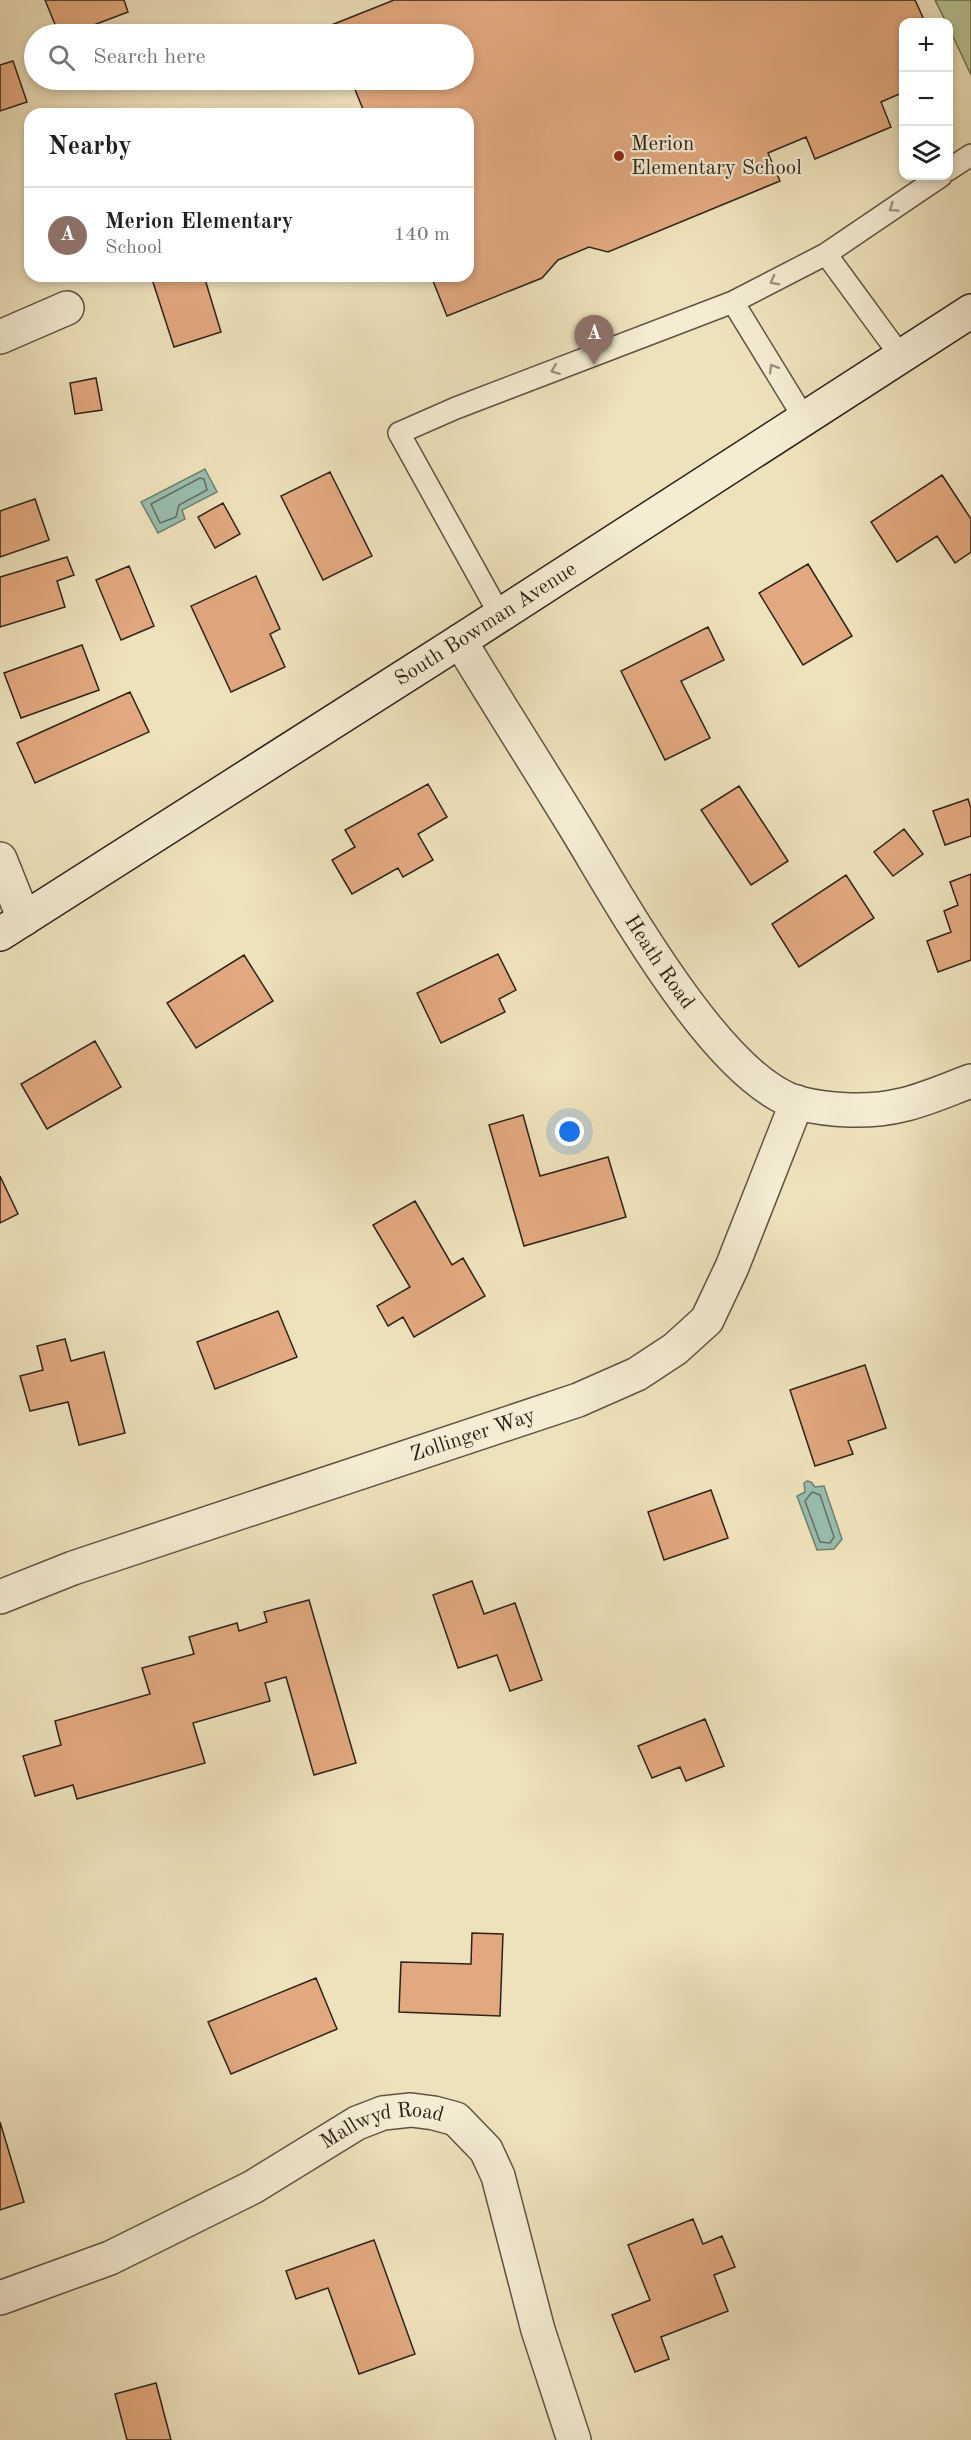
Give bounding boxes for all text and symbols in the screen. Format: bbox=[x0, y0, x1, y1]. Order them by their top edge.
map controls bbox=[899, 18, 953, 180]
button: + bbox=[899, 18, 953, 72]
search box bbox=[24, 24, 474, 90]
icon: search bbox=[45, 41, 78, 74]
text: Search here bbox=[93, 46, 206, 68]
button: − bbox=[899, 72, 953, 126]
button: layers bbox=[899, 126, 953, 180]
text: Nearby bbox=[48, 134, 132, 160]
place label: Merion Elementary School bbox=[631, 134, 802, 179]
marker: Merion Elementary School bbox=[612, 149, 626, 163]
one-way arrow bbox=[888, 201, 899, 212]
text: Merion Elementary bbox=[105, 211, 293, 233]
text: A bbox=[60, 225, 75, 245]
text: 140 m bbox=[394, 225, 450, 245]
text: School bbox=[105, 238, 162, 258]
one-way arrow bbox=[770, 274, 780, 285]
pin: A bbox=[574, 316, 614, 365]
one-way arrow bbox=[550, 363, 560, 376]
one-way arrow bbox=[769, 364, 781, 374]
street label: South Bowman Avenue bbox=[391, 558, 580, 690]
street label: Heath Road bbox=[620, 912, 698, 1013]
your location bbox=[555, 1117, 584, 1146]
street label: Zollinger Way bbox=[408, 1404, 538, 1465]
street label: Mallwyd Road bbox=[317, 2099, 446, 2153]

